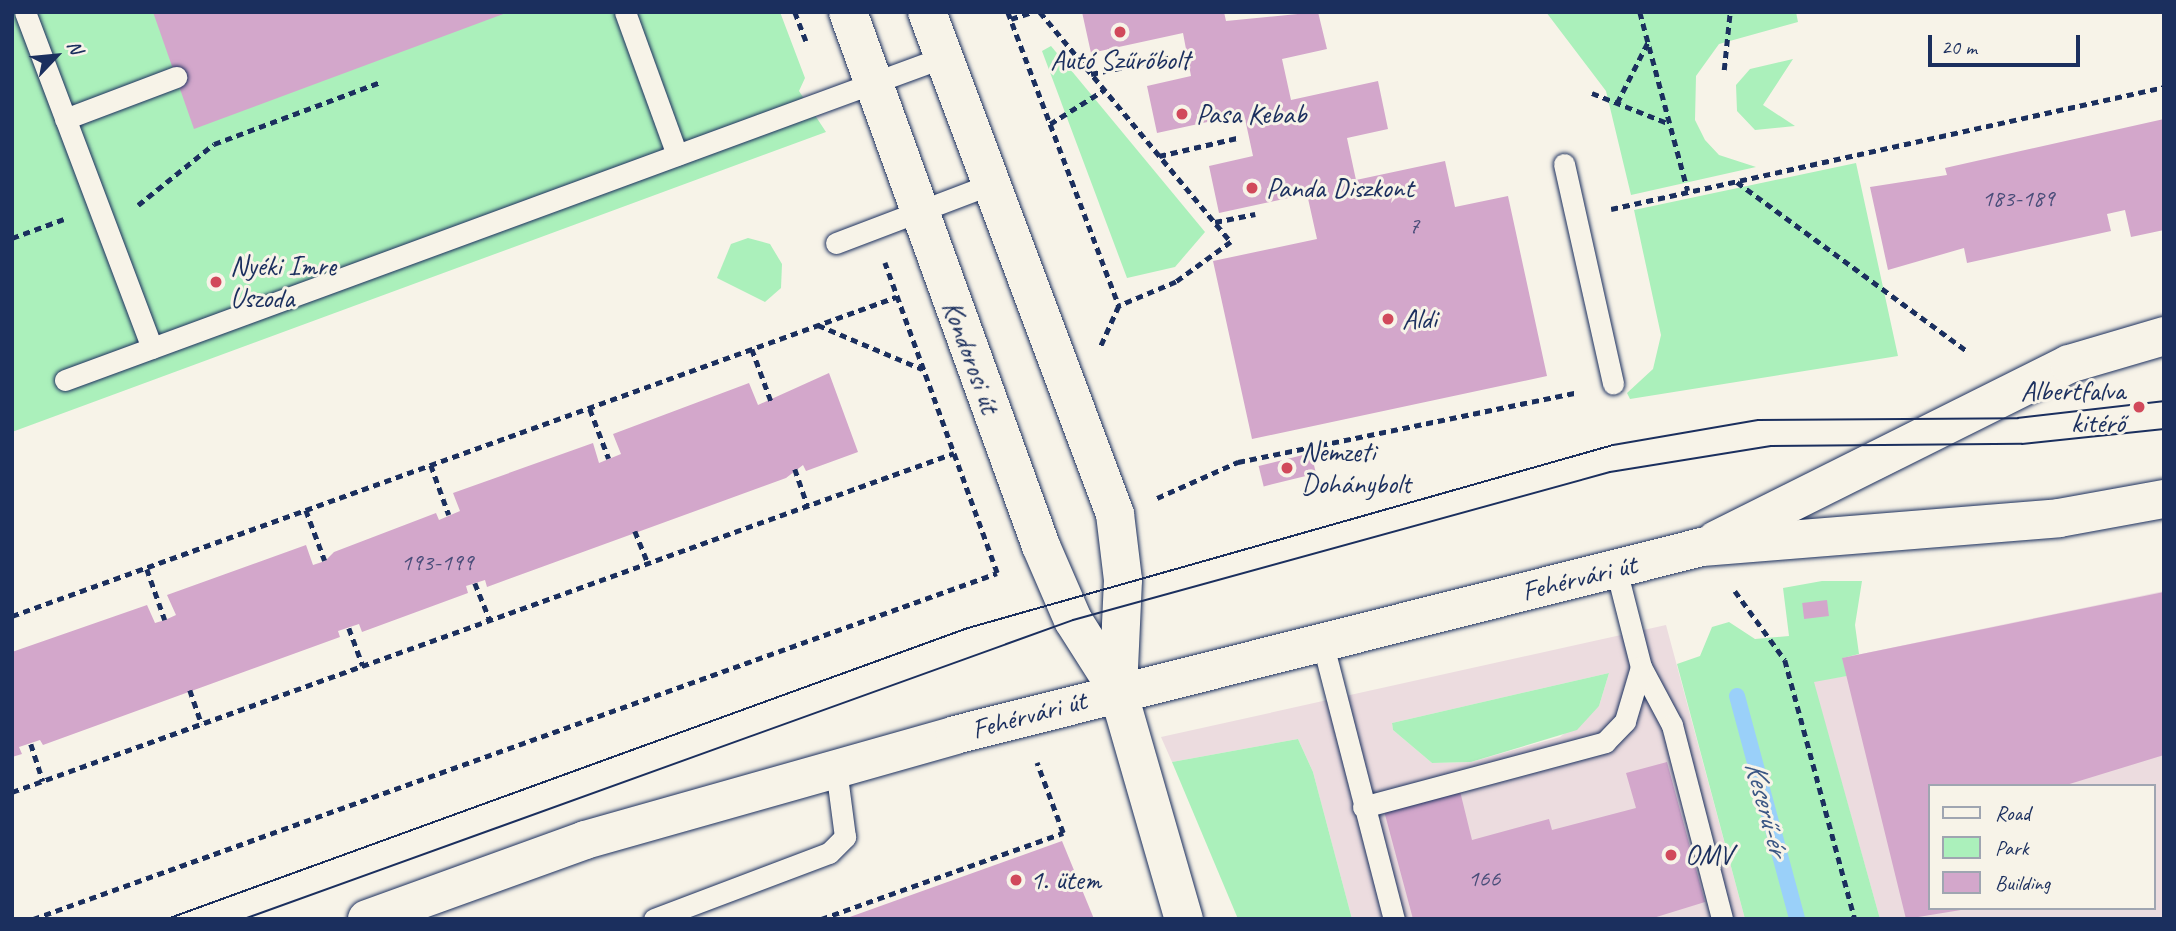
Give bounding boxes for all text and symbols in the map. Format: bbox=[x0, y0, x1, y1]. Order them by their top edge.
north arrow bbox=[21, 21, 91, 91]
scale bar bbox=[1931, 21, 2083, 65]
marker: Autó Szűrőbolt bbox=[1112, 24, 1128, 40]
text: 20 m bbox=[1941, 34, 1977, 60]
text: N bbox=[62, 36, 88, 57]
place label: Autó Szűrőbolt bbox=[1050, 43, 1190, 77]
place label: Pasa Kebab bbox=[1196, 97, 1305, 131]
marker: Pasa Kebab bbox=[1174, 106, 1190, 122]
place label: Panda Diszkont bbox=[1266, 171, 1414, 205]
marker: Panda Diszkont bbox=[1244, 180, 1260, 196]
house number: 183-189 bbox=[1982, 185, 2054, 213]
house number: 7 bbox=[1409, 212, 1419, 240]
place label: Nyéki Imre Uszoda bbox=[230, 249, 334, 315]
marker: Nyéki Imre Uszoda bbox=[208, 274, 224, 290]
street label: Kondorosi út bbox=[935, 296, 1007, 418]
place label: Aldi bbox=[1402, 302, 1437, 336]
marker: Aldi bbox=[1380, 311, 1396, 327]
place label: Albertfalva kitérő bbox=[2021, 374, 2125, 440]
marker: Albertfalva kitérő bbox=[2131, 399, 2147, 415]
place label: Nemzeti Dohánybolt bbox=[1301, 435, 1411, 501]
marker: Nemzeti Dohánybolt bbox=[1279, 460, 1295, 476]
street label: Fehérvári út bbox=[1518, 548, 1640, 608]
house number: 193-199 bbox=[401, 549, 473, 577]
street label: Fehérvári út bbox=[968, 684, 1090, 746]
water label: Keserű-ér bbox=[1737, 757, 1797, 859]
legend bbox=[1927, 784, 2155, 910]
text: Road bbox=[1995, 800, 2030, 826]
text: Park bbox=[1995, 835, 2028, 861]
place label: OMV bbox=[1685, 838, 1733, 872]
marker: OMV bbox=[1663, 847, 1679, 863]
place label: 1. ütem bbox=[1030, 863, 1101, 897]
house number: 166 bbox=[1468, 865, 1500, 893]
text: Building bbox=[1995, 870, 2050, 896]
marker: 1. ütem bbox=[1008, 872, 1024, 888]

